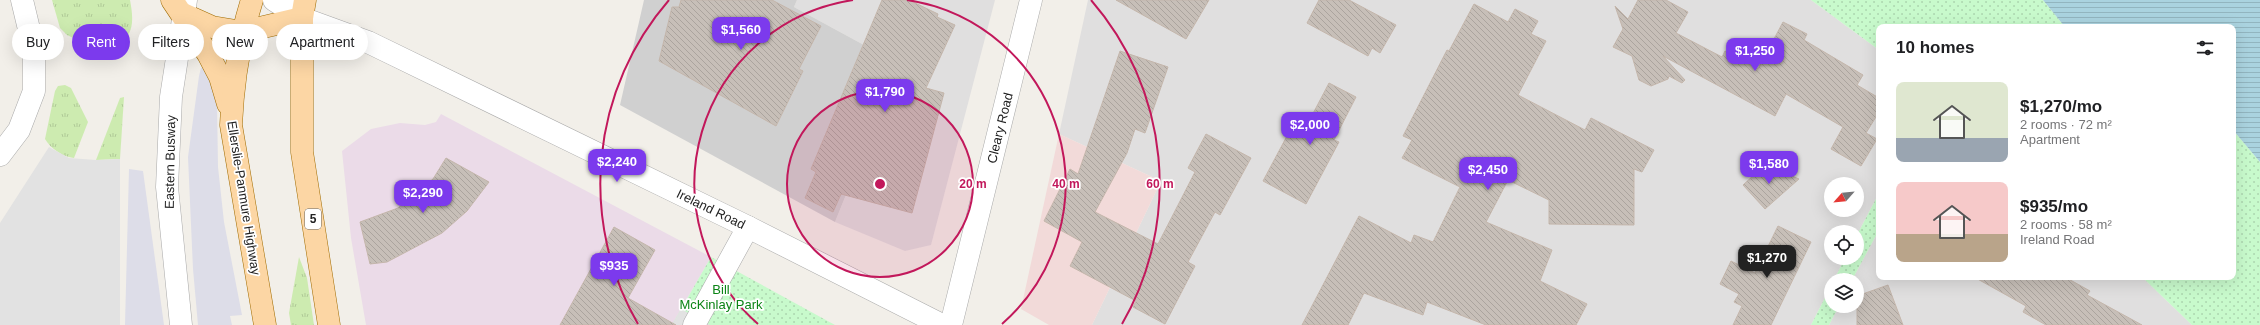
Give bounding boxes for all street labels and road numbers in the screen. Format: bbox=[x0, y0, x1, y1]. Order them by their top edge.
street label: Cleary Road bbox=[984, 91, 1016, 165]
street label: Eastern Busway bbox=[162, 114, 178, 209]
street label: Ellerslie-Panmure Highway bbox=[224, 120, 264, 277]
street label: Ireland Road bbox=[674, 186, 748, 232]
road number: 5 bbox=[305, 209, 321, 229]

